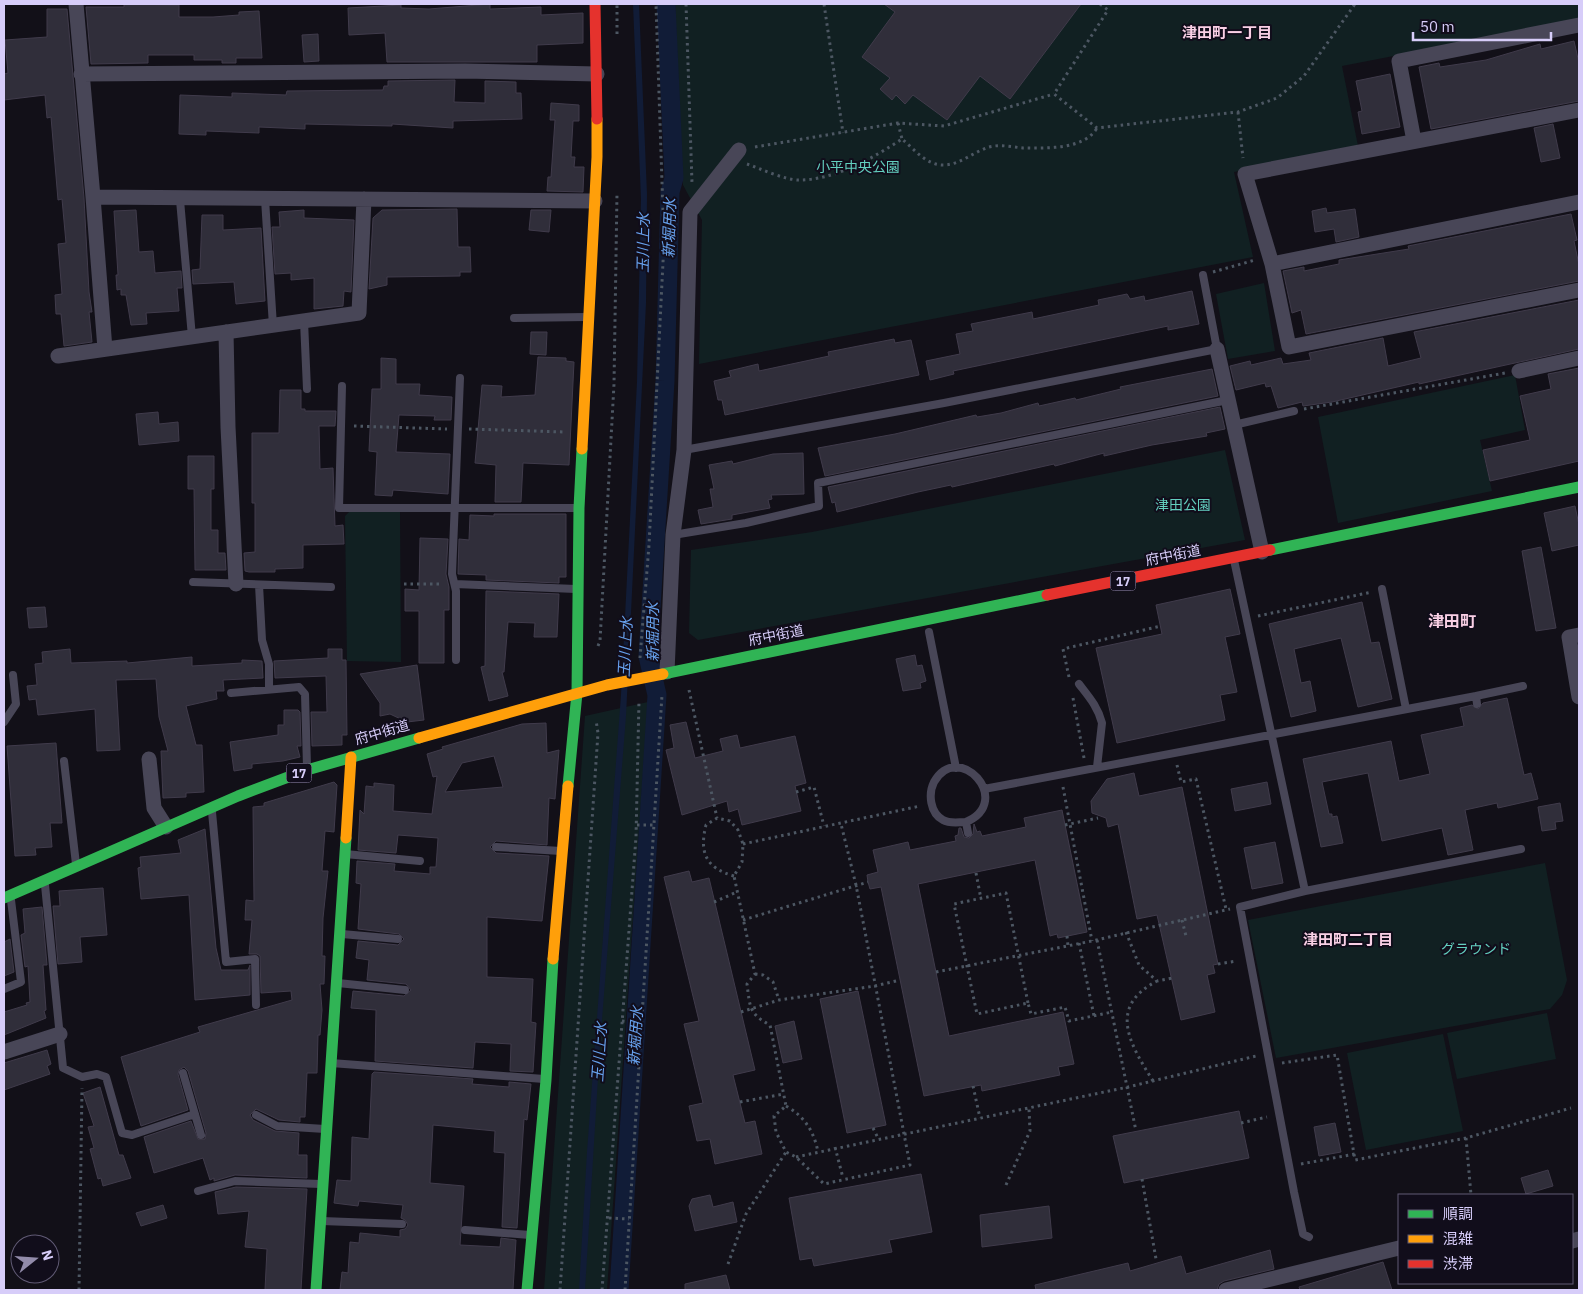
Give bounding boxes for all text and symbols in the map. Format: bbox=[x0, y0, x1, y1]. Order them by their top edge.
scale bar bbox=[1413, 10, 1550, 42]
text: 50 m bbox=[1420, 17, 1455, 36]
district label: 津田町一丁目 bbox=[1182, 23, 1272, 42]
park label: 小平中央公園 bbox=[816, 158, 900, 176]
water label: 新堀用水 bbox=[658, 196, 680, 258]
water label: 玉川上水 bbox=[633, 211, 653, 273]
park label: 津田公園 bbox=[1155, 496, 1211, 514]
street label: 府中街道 bbox=[1144, 541, 1202, 569]
road number: 17 bbox=[1110, 572, 1136, 590]
water label: 新堀用水 bbox=[643, 600, 662, 662]
district label: 津田町 bbox=[1428, 611, 1476, 631]
water label: 玉川上水 bbox=[614, 615, 636, 677]
street label: 府中街道 bbox=[747, 621, 805, 649]
street label: 府中街道 bbox=[353, 716, 411, 748]
road number: 17 bbox=[286, 764, 312, 782]
district label: 津田町二丁目 bbox=[1303, 930, 1393, 949]
park label: グラウンド bbox=[1441, 940, 1511, 958]
water label: 新堀用水 bbox=[623, 1003, 647, 1067]
water label: 玉川上水 bbox=[587, 1019, 611, 1083]
legend bbox=[1398, 1194, 1573, 1284]
text: 順調 bbox=[1443, 1204, 1473, 1223]
text: 混雑 bbox=[1443, 1229, 1473, 1248]
north arrow bbox=[10, 1234, 60, 1284]
text: N bbox=[37, 1248, 58, 1263]
text: 渋滞 bbox=[1443, 1254, 1473, 1273]

